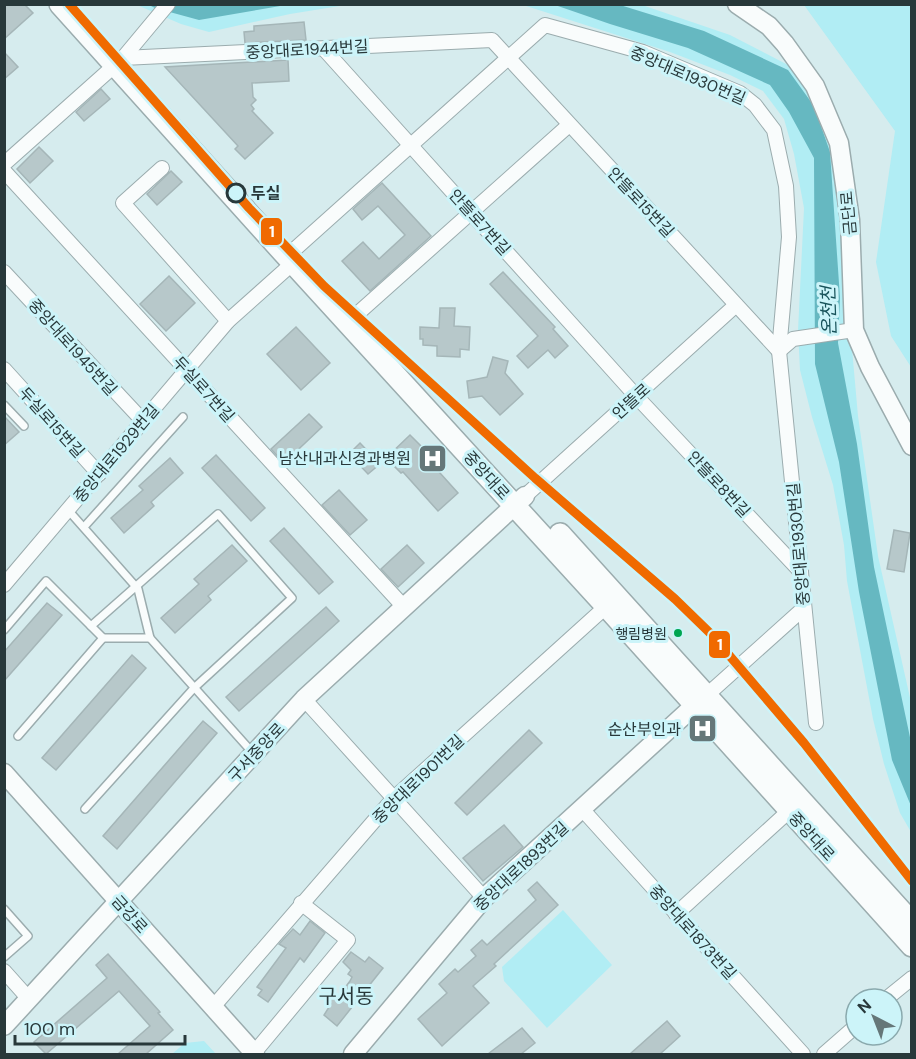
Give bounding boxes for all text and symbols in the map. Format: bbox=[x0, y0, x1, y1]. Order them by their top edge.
street label: 중앙대로1944번길 bbox=[245, 36, 369, 63]
street label: 중앙대로1930번길 bbox=[627, 42, 749, 109]
street label: 안뜰로15번길 bbox=[603, 163, 678, 242]
marker: 두실 bbox=[226, 183, 246, 203]
place label: 두실 bbox=[251, 183, 280, 204]
street label: 안뜰로7번길 bbox=[444, 185, 515, 260]
street label: 금단로 bbox=[836, 190, 861, 236]
line badge: 1 bbox=[260, 217, 283, 246]
text: 1 bbox=[269, 221, 275, 242]
water label: 온천천 bbox=[816, 283, 842, 336]
street label: 중앙대로1945번길 bbox=[24, 295, 122, 400]
street label: 두실로7번길 bbox=[168, 352, 239, 427]
street label: 안뜰로 bbox=[608, 379, 655, 424]
street label: 두실로15번길 bbox=[14, 382, 89, 462]
street label: 중앙대로1929번길 bbox=[69, 400, 164, 507]
hospital icon: 남산내과신경과병원 bbox=[416, 442, 448, 474]
street label: 중앙대로 bbox=[459, 446, 514, 504]
street label: 안뜰로8번길 bbox=[683, 447, 755, 522]
place label: 남산내과신경과병원 bbox=[279, 448, 411, 469]
street label: 중앙대로1930번길 bbox=[783, 482, 814, 606]
place label: 행림병원 bbox=[615, 625, 667, 643]
marker: 행림병원 bbox=[672, 627, 684, 639]
line badge: 1 bbox=[708, 630, 731, 659]
text: 1 bbox=[717, 634, 723, 655]
hospital icon: 순산부인과 bbox=[686, 713, 718, 745]
street label: 구서중앙로 bbox=[224, 718, 289, 786]
place label: 순산부인과 bbox=[607, 719, 681, 740]
street label: 중앙대로1901번길 bbox=[368, 730, 469, 828]
street label: 중앙대로 bbox=[784, 807, 839, 865]
street label: 중앙대로1893번길 bbox=[470, 817, 573, 916]
street label: 중앙대로1873번길 bbox=[645, 881, 741, 984]
street label: 금강로 bbox=[107, 891, 152, 938]
district label: 구서동 bbox=[318, 983, 374, 1009]
north arrow bbox=[844, 987, 904, 1047]
text: N bbox=[853, 995, 876, 1018]
scale bar bbox=[15, 1008, 184, 1046]
text: 100 m bbox=[24, 1017, 75, 1041]

